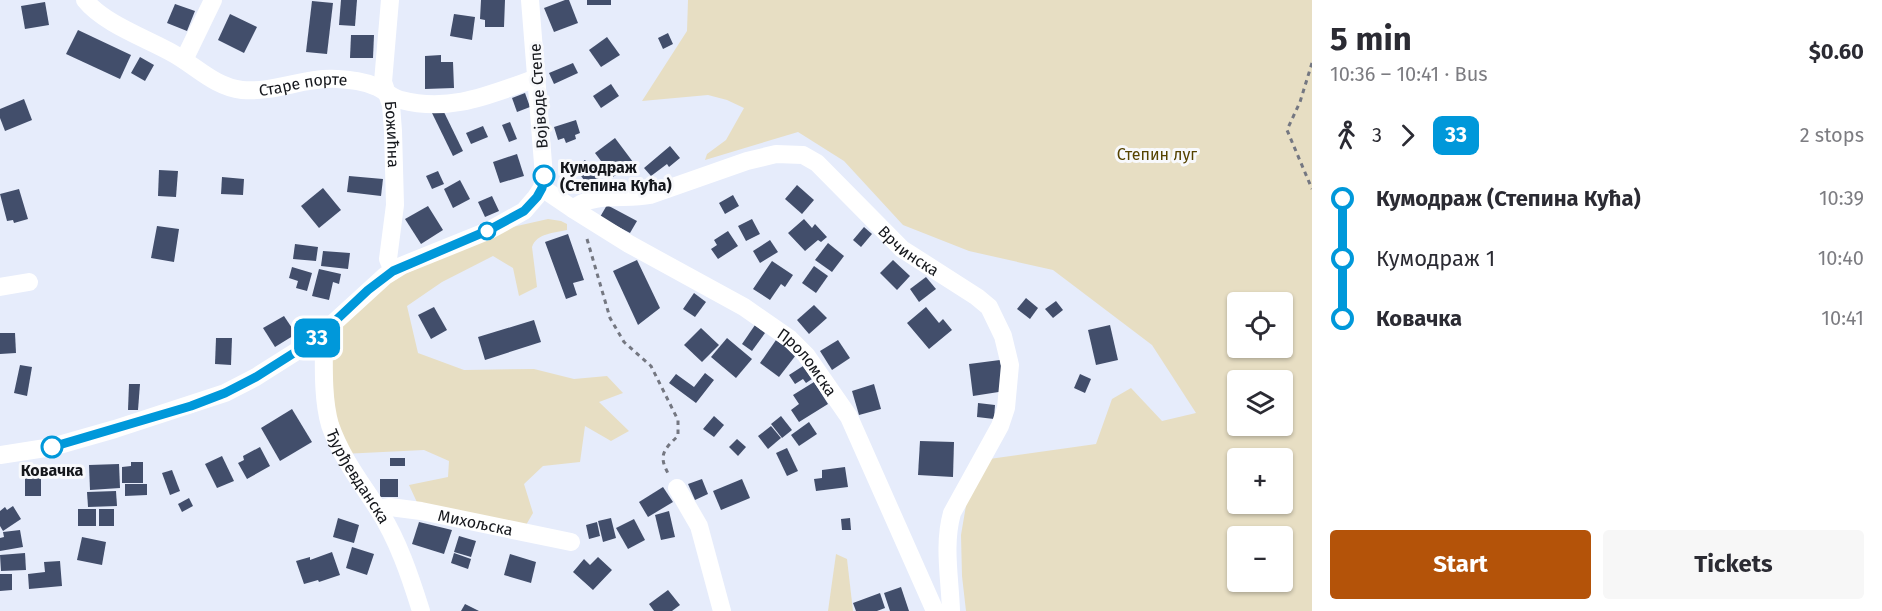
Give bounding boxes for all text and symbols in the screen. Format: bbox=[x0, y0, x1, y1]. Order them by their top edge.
text: 5 min bbox=[1330, 19, 1412, 59]
text: $0.60 bbox=[1809, 38, 1864, 65]
street label: Војводе Степе bbox=[525, 43, 552, 149]
text: 10:36 – 10:41 · Bus bbox=[1330, 62, 1488, 86]
street label: Старе порте bbox=[258, 70, 348, 100]
street label: Божићна bbox=[381, 100, 403, 168]
icon: walk bbox=[1330, 119, 1363, 152]
icon: forward bbox=[1391, 119, 1424, 152]
text: 33 bbox=[1445, 122, 1467, 148]
text: 3 bbox=[1372, 123, 1382, 147]
text: 2 stops bbox=[1800, 123, 1864, 147]
park label: Степин луг bbox=[1117, 145, 1197, 164]
place label: Кумодраж (Степина Кућа) bbox=[560, 158, 672, 195]
marker: Кумодраж (Степина Кућа) bbox=[533, 165, 555, 187]
text: Кумодраж (Степина Кућа) bbox=[1376, 185, 1641, 212]
text: 10:39 bbox=[1819, 186, 1864, 210]
unlabelled marker bbox=[478, 222, 496, 240]
street label: Врчинска bbox=[874, 222, 942, 280]
text: Кумодраж 1 bbox=[1376, 245, 1495, 272]
text: 10:40 bbox=[1818, 246, 1864, 270]
map controls bbox=[1227, 292, 1293, 592]
button: locate bbox=[1227, 292, 1293, 358]
text: Ковачка bbox=[1376, 305, 1462, 332]
text: 10:41 bbox=[1821, 306, 1864, 330]
line badge: 33 bbox=[290, 318, 344, 358]
street label: Проломска bbox=[774, 324, 841, 400]
text: 33 bbox=[306, 325, 328, 351]
button: layers bbox=[1227, 370, 1293, 436]
street label: Ђурђевданска bbox=[322, 426, 394, 527]
marker: Ковачка bbox=[41, 436, 63, 458]
button: + bbox=[1227, 448, 1293, 514]
place label: Ковачка bbox=[21, 461, 84, 480]
street label: Михољска bbox=[436, 506, 515, 540]
button: − bbox=[1227, 526, 1293, 592]
button: Start bbox=[1330, 530, 1591, 599]
button: Tickets bbox=[1603, 530, 1864, 599]

